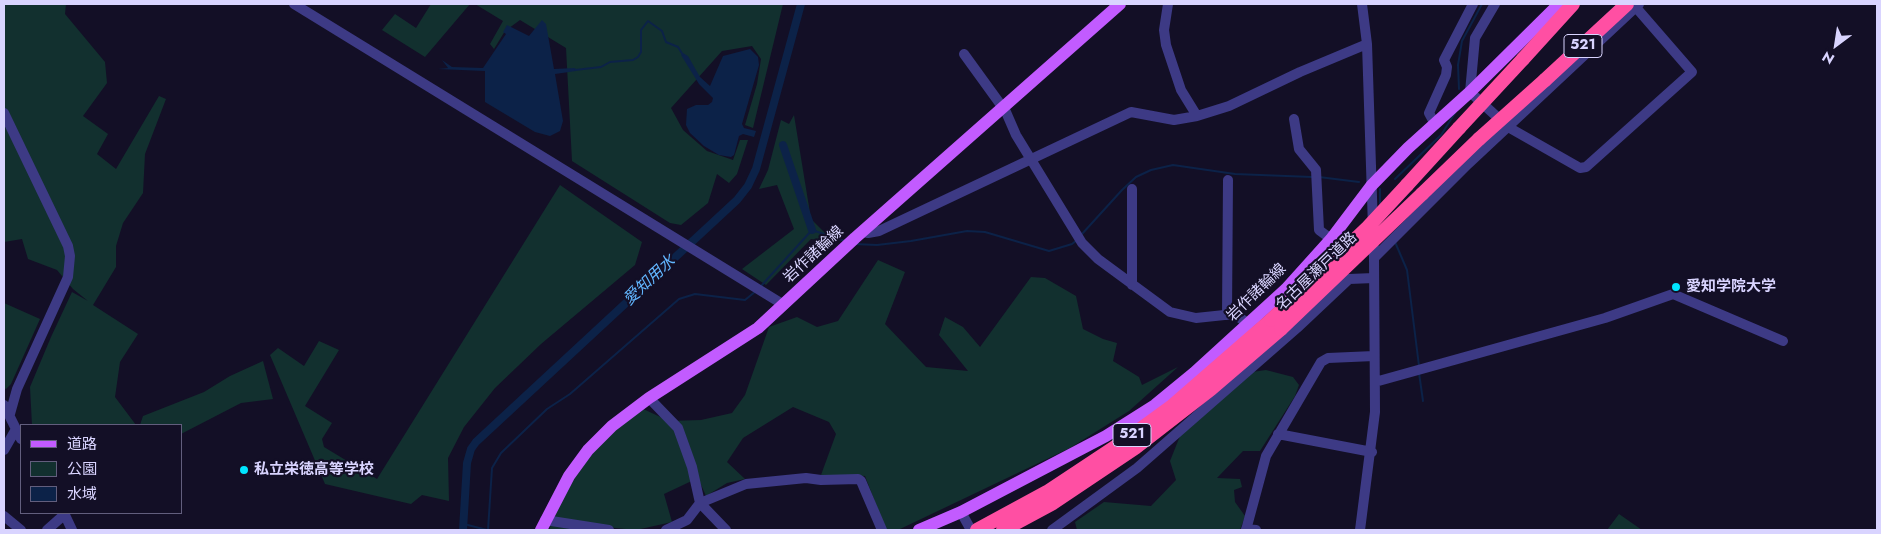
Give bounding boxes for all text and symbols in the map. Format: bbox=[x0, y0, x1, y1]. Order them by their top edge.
north arrow bbox=[1811, 20, 1861, 70]
road number: 521 bbox=[1564, 34, 1602, 58]
text: N bbox=[1818, 46, 1838, 69]
street label: 岩作諸輪線 bbox=[780, 223, 848, 287]
street label: 名古屋瀬戸道路 bbox=[1273, 229, 1361, 315]
water label: 愛知用水 bbox=[620, 252, 680, 310]
street label: 岩作諸輪線 bbox=[1224, 260, 1290, 326]
place label: 愛知学院大学 bbox=[1686, 278, 1776, 296]
marker: 愛知学院大学 bbox=[1670, 281, 1682, 293]
legend bbox=[20, 424, 182, 514]
road number: 521 bbox=[1113, 424, 1151, 446]
text: 道路 bbox=[67, 433, 97, 455]
text: 公園 bbox=[67, 458, 97, 480]
place label: 私立栄徳高等学校 bbox=[254, 461, 374, 479]
marker: 私立栄徳高等学校 bbox=[238, 464, 250, 476]
text: 水域 bbox=[67, 483, 97, 505]

